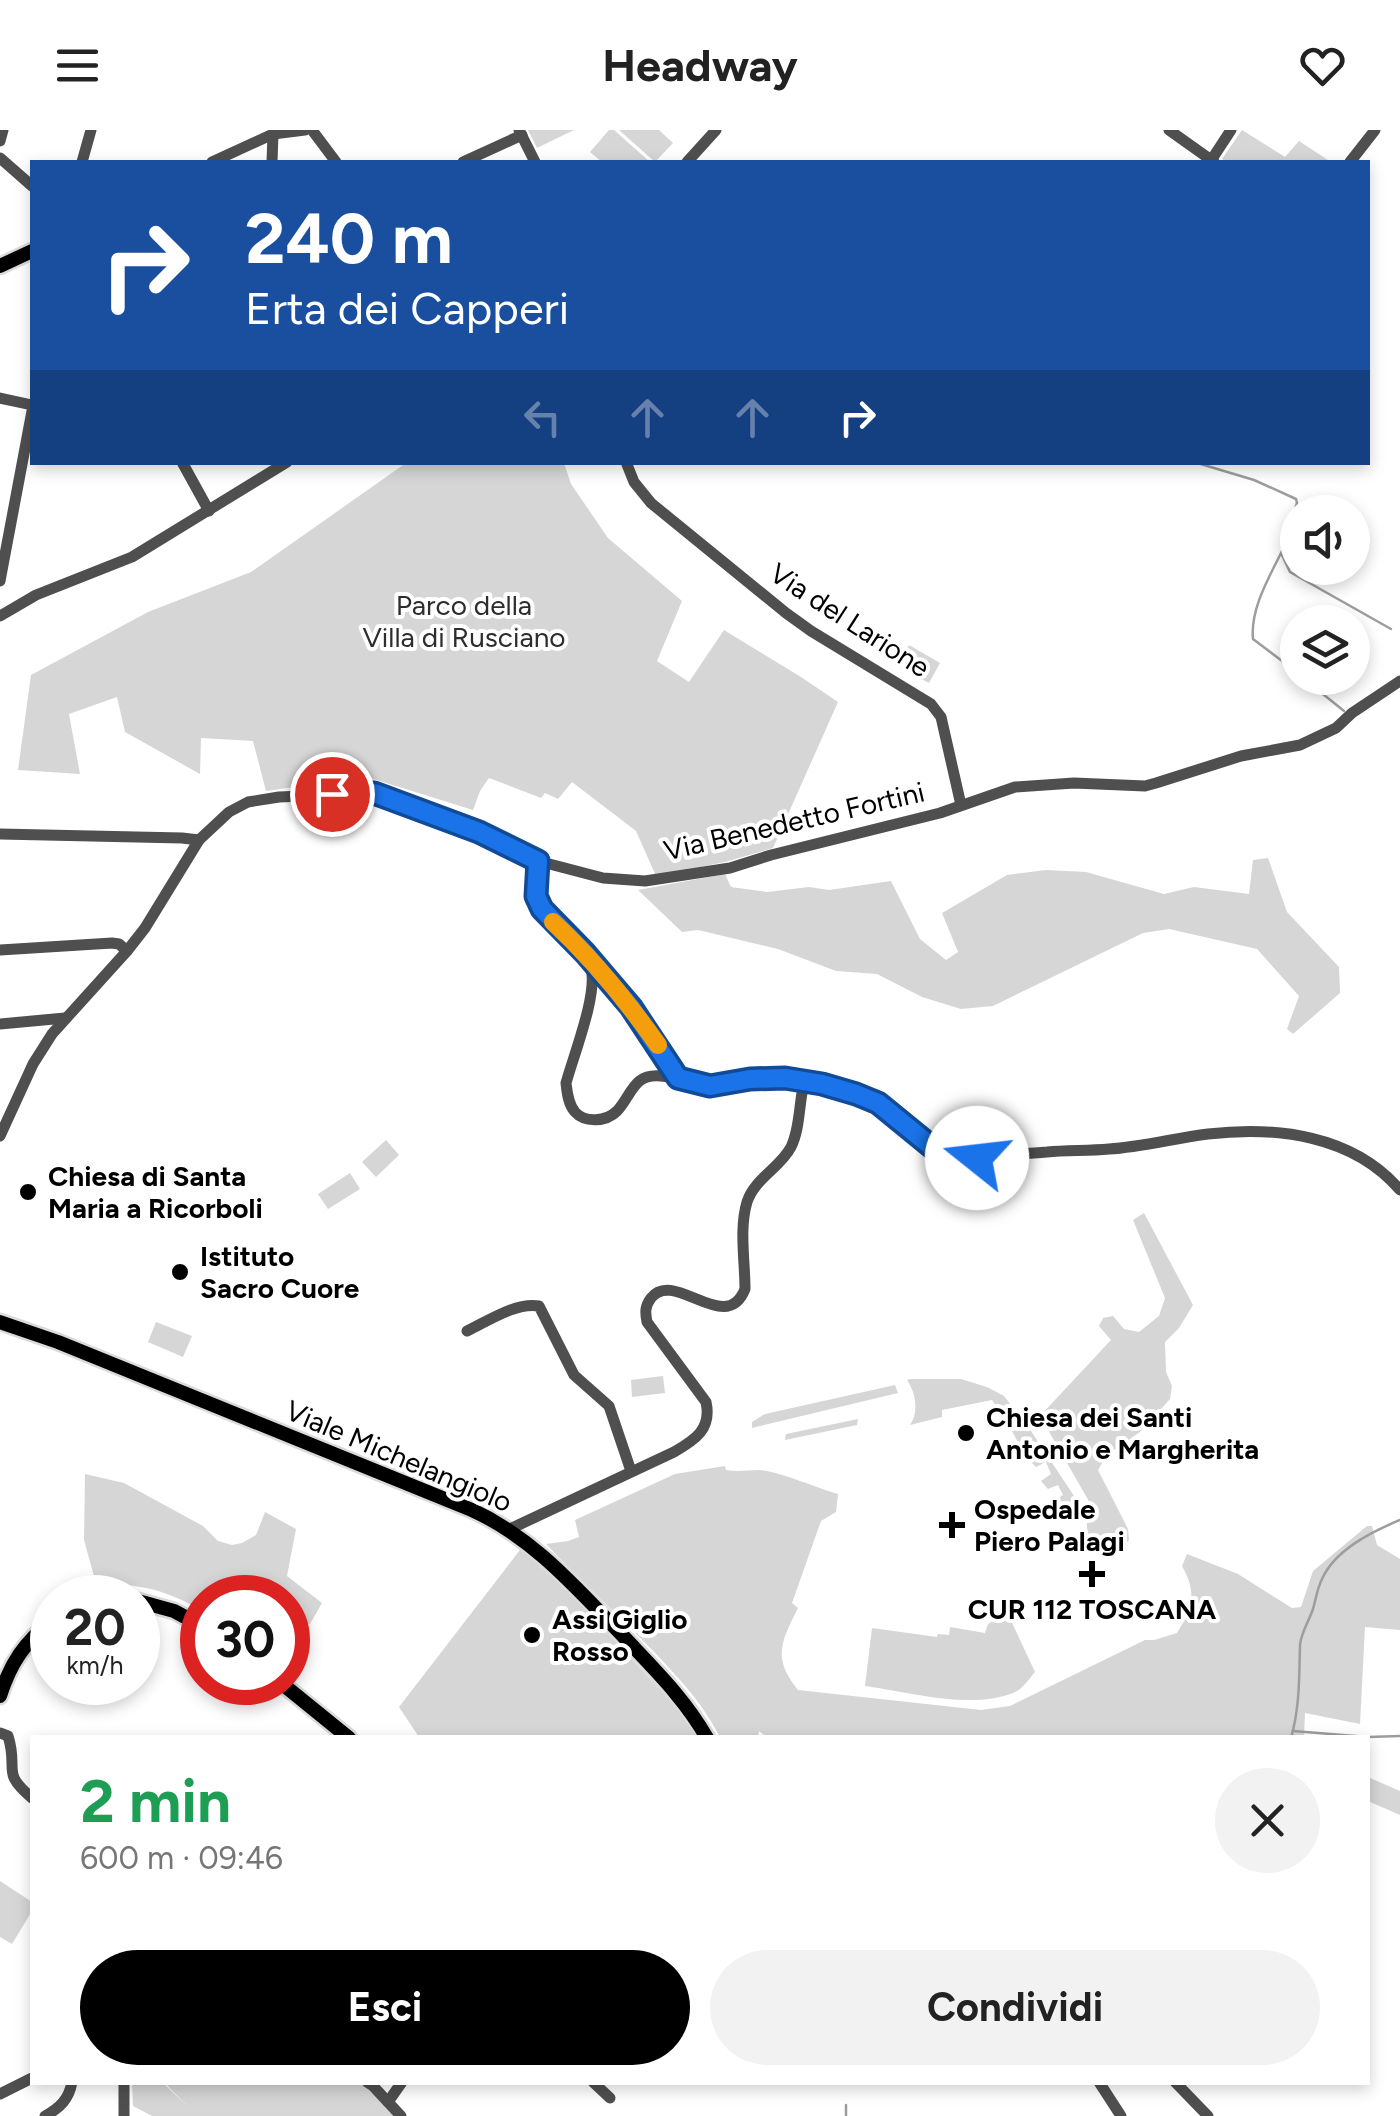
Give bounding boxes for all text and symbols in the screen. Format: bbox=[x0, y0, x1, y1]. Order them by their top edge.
icon: menu bbox=[50, 38, 105, 93]
text: Headway bbox=[602, 38, 798, 92]
icon: heart bbox=[1295, 38, 1350, 93]
text: 240 m bbox=[245, 196, 453, 281]
icon: right bbox=[80, 200, 210, 330]
text: Erta dei Capperi bbox=[245, 281, 569, 335]
icon: left bbox=[515, 390, 570, 445]
icon: ahead bbox=[620, 390, 675, 445]
icon: ahead bbox=[725, 390, 780, 445]
icon: right bbox=[830, 390, 885, 445]
map controls bbox=[1280, 495, 1370, 695]
button: sound bbox=[1280, 495, 1370, 585]
street label: Via del Larione bbox=[764, 556, 936, 684]
park label: Parco della Villa di Rusciano bbox=[362, 588, 566, 654]
button: layers bbox=[1280, 605, 1370, 695]
pin bbox=[290, 752, 375, 837]
icon: arrive bbox=[305, 767, 360, 822]
street label: Via Benedetto Fortini bbox=[660, 774, 928, 868]
position arrow bbox=[925, 1106, 1029, 1210]
place label: Chiesa di Santa Maria a Ricorboli bbox=[48, 1159, 263, 1225]
marker: Chiesa di Santa Maria a Ricorboli bbox=[17, 1181, 39, 1203]
place label: Istituto Sacro Cuore bbox=[200, 1239, 359, 1305]
marker: Istituto Sacro Cuore bbox=[169, 1261, 191, 1283]
street label: Viale Michelangiolo bbox=[281, 1393, 517, 1519]
place label: Chiesa dei Santi Antonio e Margherita bbox=[986, 1400, 1259, 1466]
marker: Chiesa dei Santi Antonio e Margherita bbox=[955, 1422, 977, 1444]
place label: Ospedale Piero Palagi bbox=[974, 1492, 1125, 1558]
marker: Ospedale Piero Palagi bbox=[939, 1512, 965, 1538]
marker: CUR 112 TOSCANA bbox=[1079, 1561, 1105, 1587]
speed limit sign: 30 bbox=[180, 1575, 310, 1705]
place label: CUR 112 TOSCANA bbox=[968, 1592, 1216, 1626]
text: 20 bbox=[64, 1597, 126, 1658]
place label: Assi Giglio Rosso bbox=[552, 1602, 688, 1668]
marker: Assi Giglio Rosso bbox=[521, 1624, 543, 1646]
text: km/h bbox=[66, 1650, 124, 1680]
text: 2 min bbox=[80, 1765, 231, 1837]
button: close bbox=[1215, 1768, 1320, 1873]
text: 600 m · 09:46 bbox=[80, 1839, 283, 1877]
button: Esci bbox=[80, 1950, 690, 2065]
button: Condividi bbox=[710, 1950, 1320, 2065]

